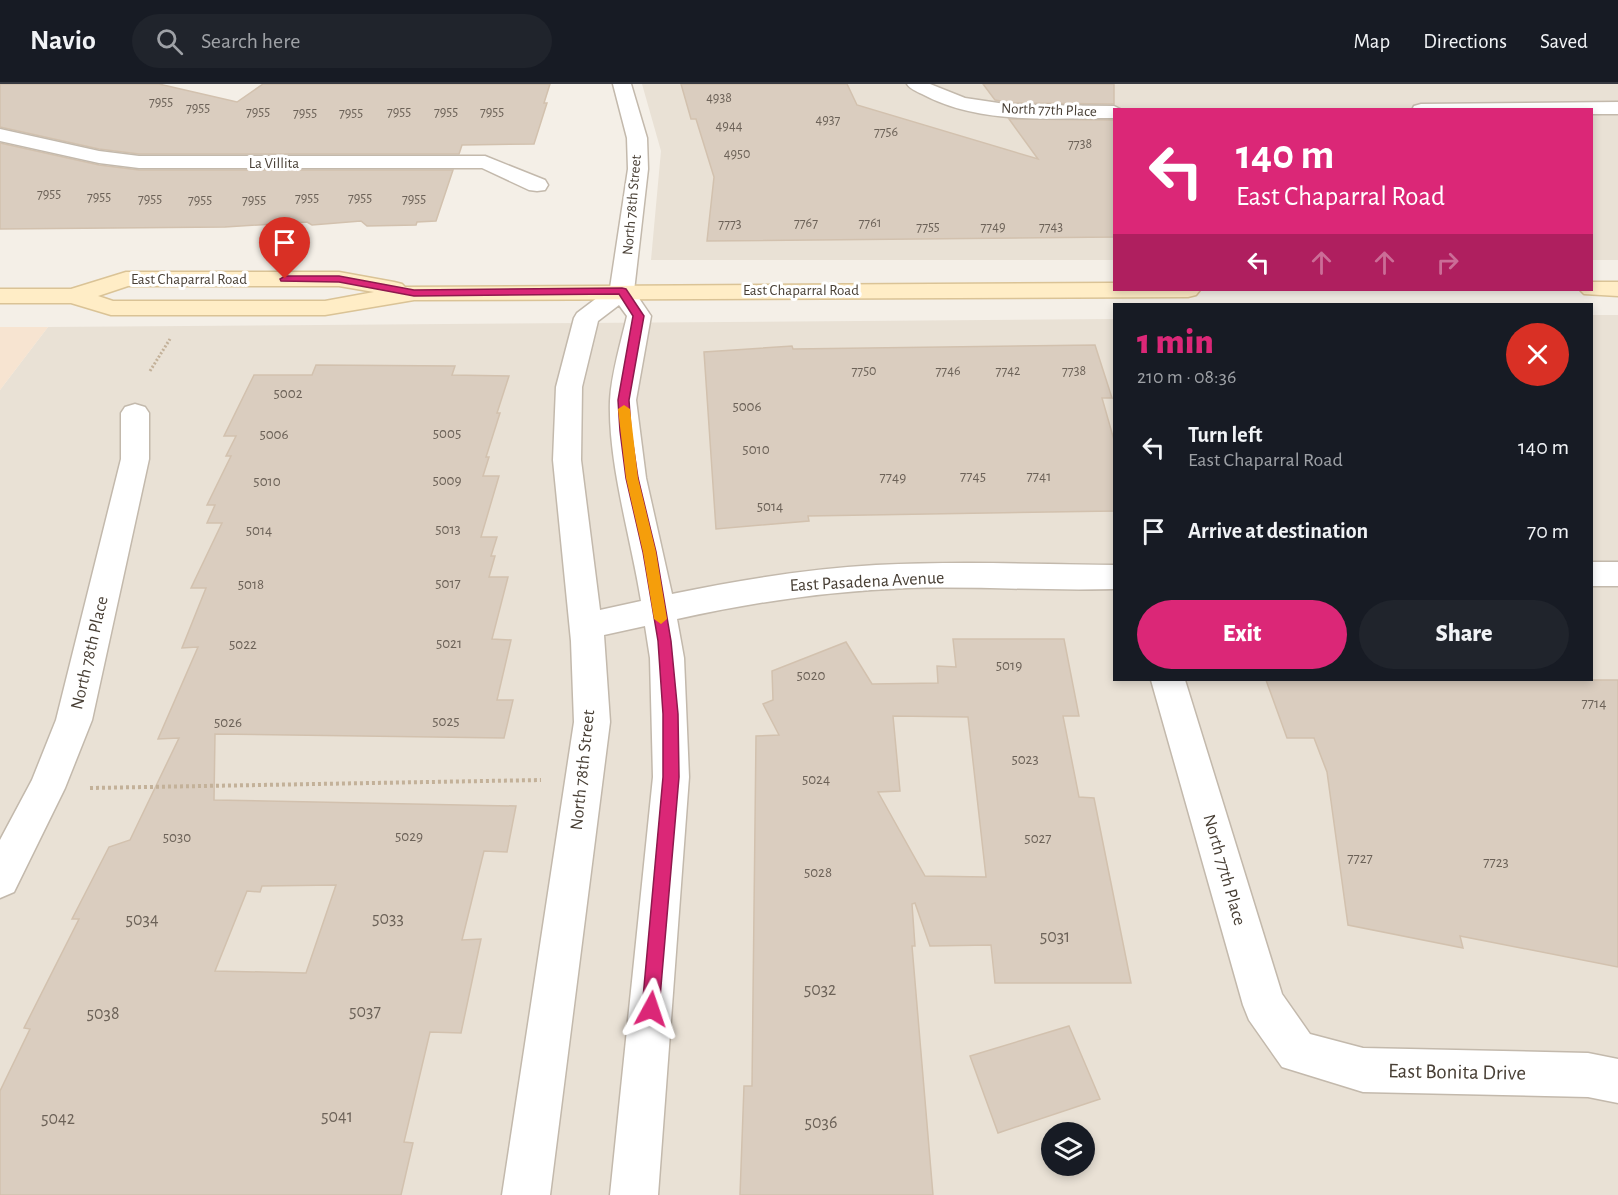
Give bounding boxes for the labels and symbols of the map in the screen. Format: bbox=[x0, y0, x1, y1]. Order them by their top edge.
house number: 4938 bbox=[706, 91, 732, 105]
house number: 7955 bbox=[149, 95, 173, 109]
house number: 7955 bbox=[186, 101, 210, 115]
street label: North 77th Place bbox=[1001, 101, 1097, 119]
house number: 7955 bbox=[246, 105, 270, 119]
house number: 7955 bbox=[387, 105, 411, 119]
house number: 7955 bbox=[434, 105, 458, 119]
house number: 7955 bbox=[480, 105, 504, 119]
house number: 7955 bbox=[293, 106, 317, 120]
house number: 7955 bbox=[339, 106, 363, 120]
house number: 4937 bbox=[816, 113, 841, 127]
house number: 4944 bbox=[716, 119, 743, 133]
house number: 7756 bbox=[874, 125, 898, 139]
house number: 7738 bbox=[1068, 137, 1092, 151]
house number: 4950 bbox=[724, 147, 750, 161]
street label: North 78th Street bbox=[620, 154, 644, 256]
street label: La Villita bbox=[249, 156, 299, 171]
house number: 7955 bbox=[37, 187, 61, 201]
house number: 7955 bbox=[87, 190, 111, 204]
house number: 7955 bbox=[295, 191, 319, 205]
house number: 7955 bbox=[348, 191, 372, 205]
house number: 7955 bbox=[138, 192, 162, 206]
house number: 7955 bbox=[402, 192, 426, 206]
house number: 7955 bbox=[188, 193, 212, 207]
house number: 7955 bbox=[242, 193, 266, 207]
house number: 7767 bbox=[794, 216, 818, 230]
house number: 7761 bbox=[858, 216, 882, 230]
pin bbox=[259, 217, 310, 279]
house number: 7773 bbox=[718, 217, 742, 231]
house number: 7755 bbox=[916, 220, 940, 234]
house number: 7749 bbox=[981, 220, 1006, 234]
house number: 7743 bbox=[1039, 220, 1063, 234]
street label: East Chaparral Road bbox=[131, 272, 247, 287]
street label: East Chaparral Road bbox=[743, 283, 859, 298]
house number: 7750 bbox=[852, 364, 876, 378]
house number: 7746 bbox=[936, 364, 961, 378]
house number: 7742 bbox=[996, 364, 1020, 378]
house number: 7738 bbox=[1062, 364, 1086, 378]
house number: 5002 bbox=[274, 386, 303, 401]
house number: 5006 bbox=[732, 399, 762, 414]
house number: 5005 bbox=[433, 426, 461, 441]
house number: 5006 bbox=[259, 427, 289, 442]
house number: 5010 bbox=[742, 442, 770, 457]
house number: 7745 bbox=[960, 469, 986, 484]
house number: 7741 bbox=[1027, 469, 1051, 484]
house number: 7749 bbox=[880, 470, 906, 485]
house number: 5009 bbox=[432, 473, 462, 488]
house number: 5010 bbox=[253, 474, 281, 489]
house number: 5014 bbox=[757, 499, 783, 514]
house number: 5013 bbox=[435, 522, 461, 537]
house number: 5014 bbox=[246, 523, 272, 538]
street label: East Pasadena Avenue bbox=[789, 569, 945, 595]
house number: 5017 bbox=[435, 576, 461, 591]
house number: 5018 bbox=[238, 577, 264, 592]
street label: North 78th Place bbox=[68, 595, 112, 711]
house number: 5021 bbox=[436, 636, 462, 651]
house number: 5022 bbox=[229, 637, 257, 652]
house number: 5019 bbox=[996, 658, 1022, 673]
house number: 5020 bbox=[797, 668, 826, 683]
house number: 7714 bbox=[1582, 696, 1606, 711]
street label: North 78th Street bbox=[568, 709, 598, 831]
house number: 5025 bbox=[432, 714, 460, 729]
house number: 5026 bbox=[214, 715, 242, 730]
house number: 5023 bbox=[1011, 752, 1039, 767]
house number: 5024 bbox=[802, 772, 830, 787]
street label: North 77th Place bbox=[1200, 812, 1248, 928]
house number: 5029 bbox=[395, 829, 423, 844]
house number: 5030 bbox=[163, 830, 191, 845]
house number: 5027 bbox=[1024, 831, 1052, 846]
house number: 7727 bbox=[1347, 851, 1373, 866]
house number: 7723 bbox=[1483, 855, 1509, 870]
house number: 5028 bbox=[804, 865, 832, 880]
house number: 5033 bbox=[372, 910, 404, 928]
house number: 5034 bbox=[125, 911, 159, 929]
house number: 5031 bbox=[1040, 928, 1070, 946]
position arrow bbox=[619, 977, 683, 1041]
house number: 5032 bbox=[804, 981, 836, 999]
house number: 5037 bbox=[349, 1003, 381, 1021]
house number: 5038 bbox=[87, 1005, 119, 1023]
street label: East Bonita Drive bbox=[1388, 1060, 1526, 1084]
house number: 5041 bbox=[321, 1108, 353, 1126]
house number: 5042 bbox=[41, 1110, 75, 1128]
house number: 5036 bbox=[805, 1114, 837, 1132]

